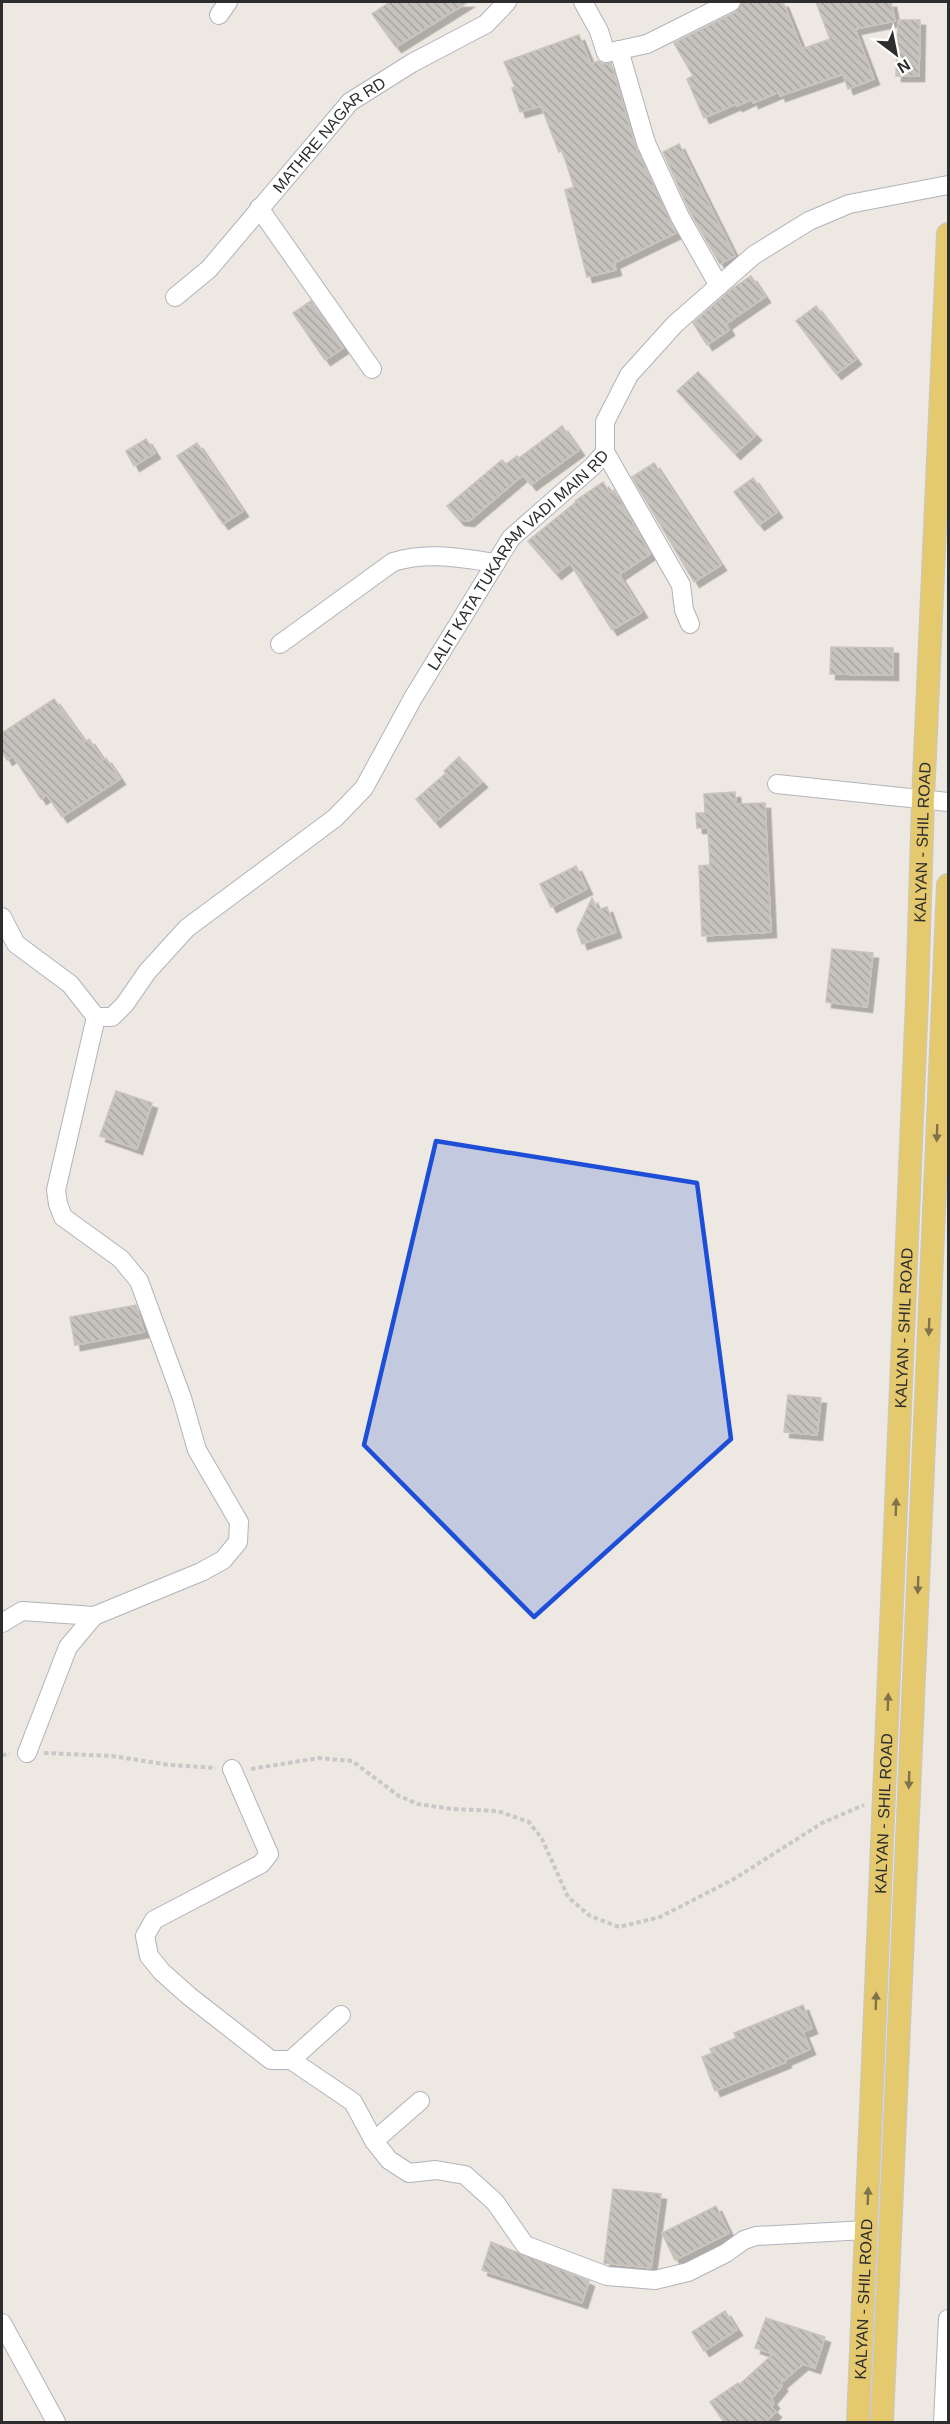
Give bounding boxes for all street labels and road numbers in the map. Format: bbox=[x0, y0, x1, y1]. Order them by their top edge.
street label: MATHRE NAGAR RD bbox=[270, 74, 389, 196]
street label: LALIT KATA TUKARAM VADI MAIN RD bbox=[424, 447, 612, 673]
street label: KALYAN - SHIL ROAD bbox=[911, 762, 934, 923]
street label: KALYAN - SHIL ROAD bbox=[892, 1247, 916, 1409]
street label: KALYAN - SHIL ROAD bbox=[872, 1733, 896, 1894]
street label: KALYAN - SHIL ROAD bbox=[852, 2218, 875, 2380]

